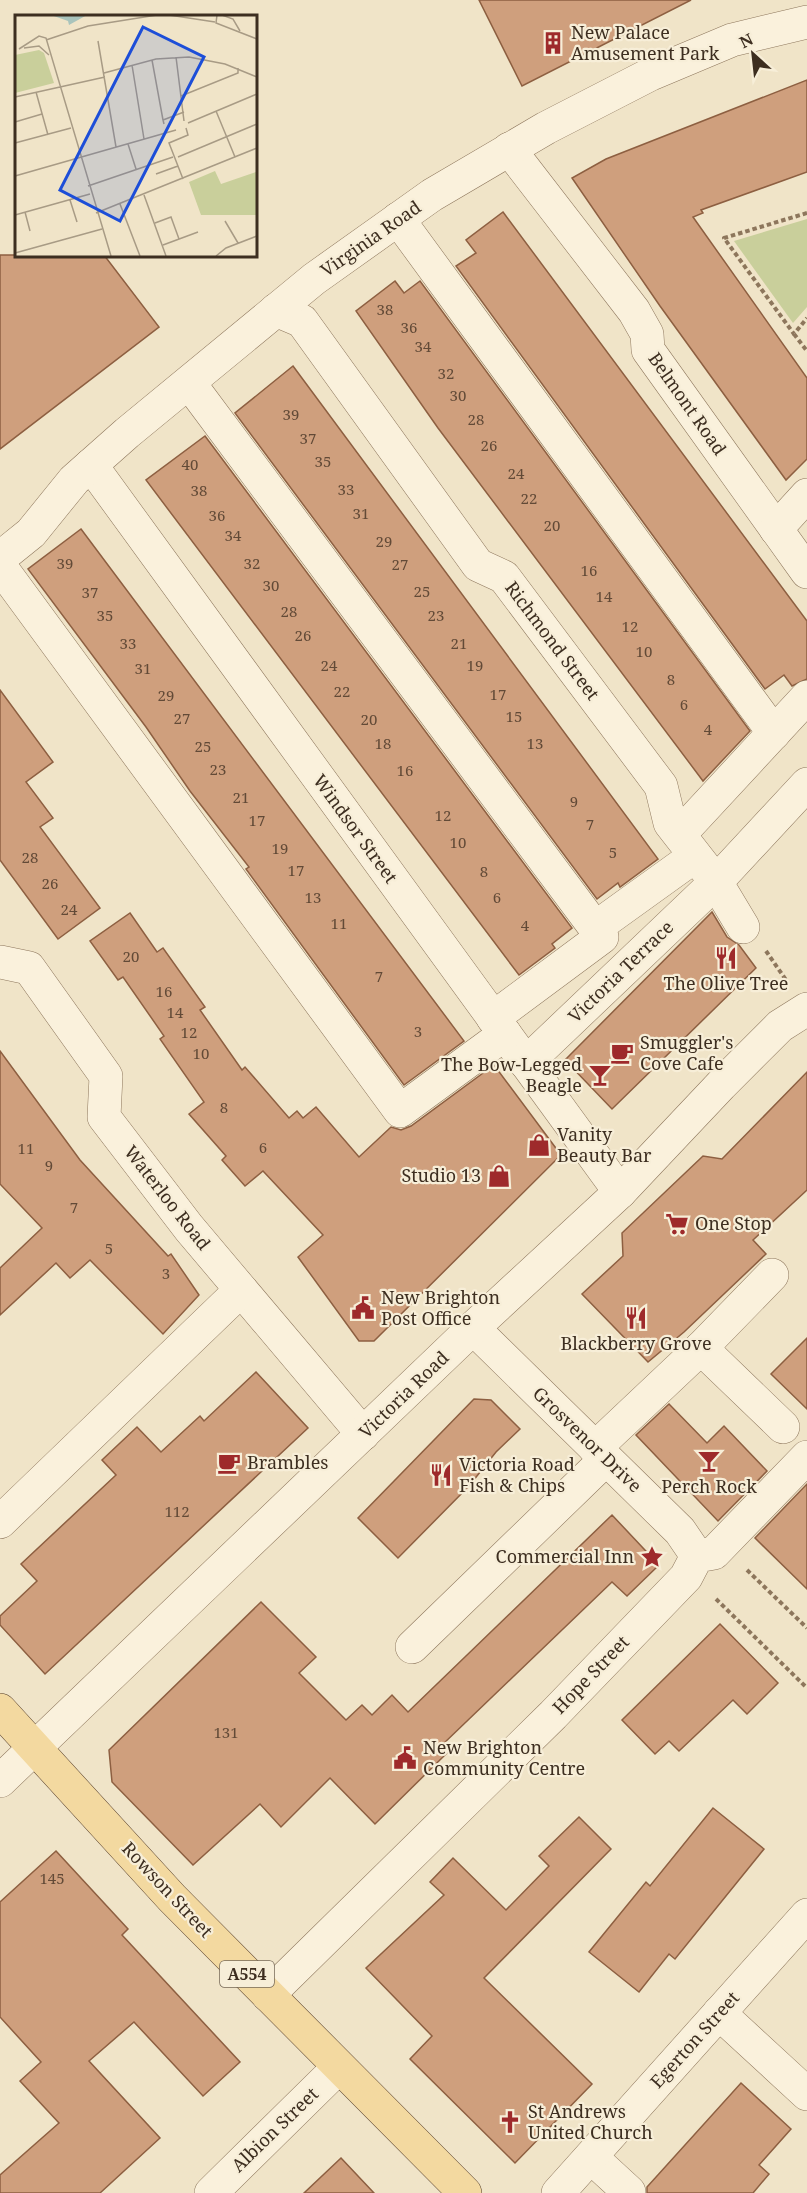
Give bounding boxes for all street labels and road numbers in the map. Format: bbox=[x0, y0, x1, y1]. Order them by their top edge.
street label: Virginia Road bbox=[315, 195, 425, 282]
street label: Belmont Road bbox=[643, 347, 732, 460]
street label: Richmond Street bbox=[500, 576, 605, 705]
street label: Windsor Street bbox=[308, 769, 403, 888]
street label: Victoria Terrace bbox=[563, 915, 678, 1028]
street label: Waterloo Road bbox=[119, 1140, 216, 1255]
street label: Victoria Road bbox=[353, 1345, 453, 1443]
street label: Grosvenor Drive bbox=[528, 1381, 647, 1497]
street label: Hope Street bbox=[547, 1630, 634, 1719]
street label: Rowson Street bbox=[117, 1836, 218, 1942]
road number: A554 bbox=[220, 1961, 274, 1987]
street label: Egerton Street bbox=[644, 1986, 744, 2093]
street label: Albion Street bbox=[226, 2082, 323, 2177]

